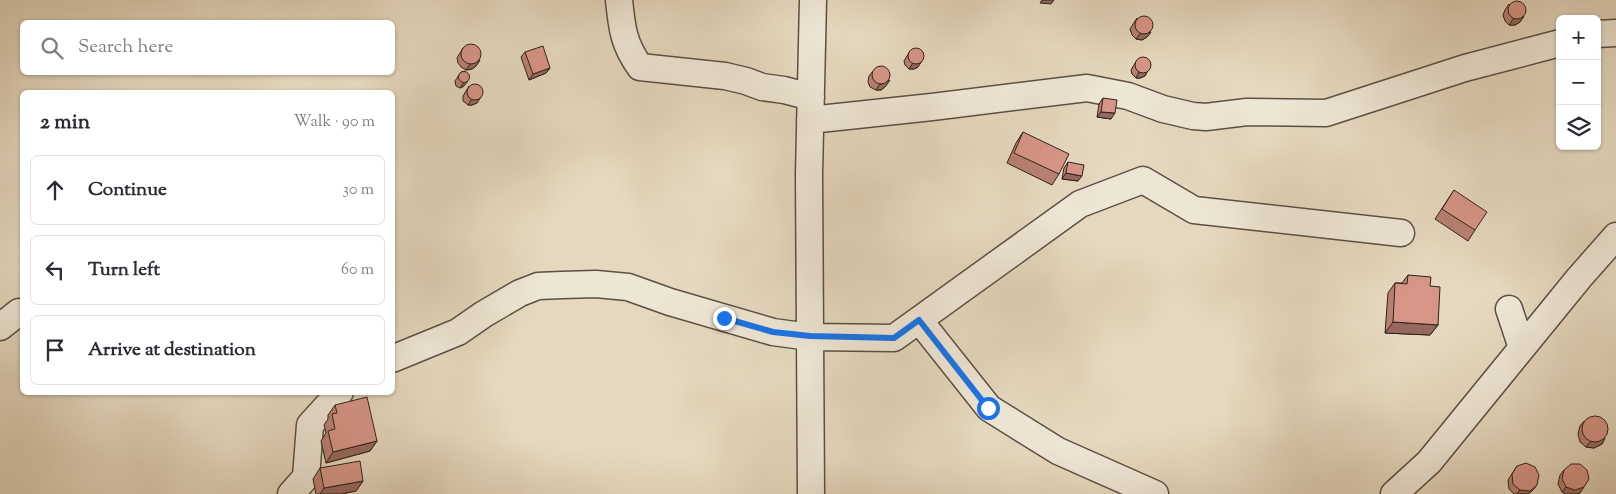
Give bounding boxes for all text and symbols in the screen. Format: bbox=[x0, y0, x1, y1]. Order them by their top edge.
map controls bbox=[1556, 15, 1601, 150]
button: + bbox=[1556, 15, 1601, 60]
search box bbox=[20, 20, 395, 75]
icon: search bbox=[38, 34, 66, 62]
text: Search here bbox=[78, 34, 173, 61]
button: − bbox=[1556, 60, 1601, 105]
button: layers bbox=[1556, 105, 1601, 150]
text: 2 min bbox=[40, 108, 90, 138]
text: Walk · 90 m bbox=[294, 111, 375, 134]
icon: ahead bbox=[41, 176, 69, 204]
text: Continue bbox=[88, 177, 167, 204]
text: 30 m bbox=[343, 179, 374, 202]
icon: left bbox=[41, 256, 69, 284]
text: Turn left bbox=[88, 257, 160, 284]
text: 60 m bbox=[341, 259, 374, 282]
route end bbox=[713, 307, 736, 330]
icon: arrive bbox=[41, 336, 69, 364]
text: Arrive at destination bbox=[88, 337, 256, 364]
route start bbox=[977, 397, 1000, 420]

